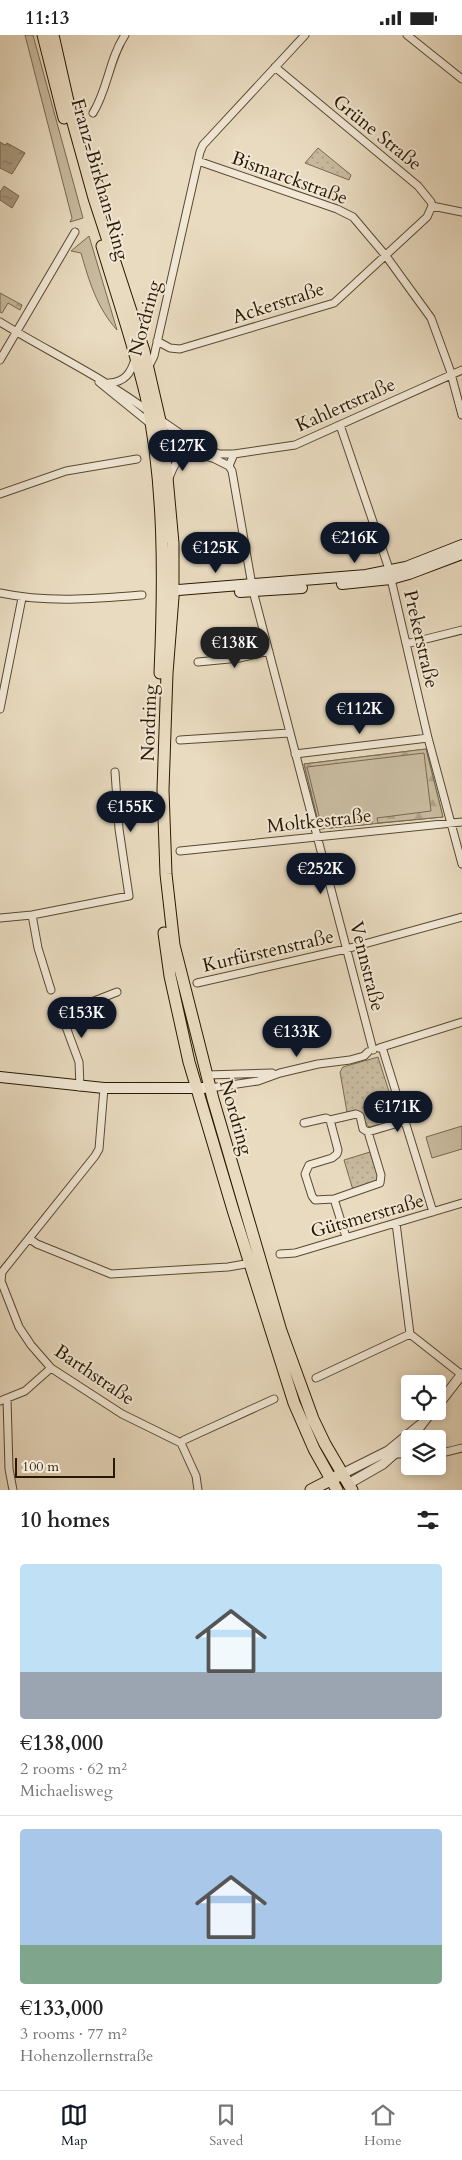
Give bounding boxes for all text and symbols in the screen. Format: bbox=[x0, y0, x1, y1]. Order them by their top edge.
text: 11:13 bbox=[25, 5, 69, 31]
street label: Grüne Straße bbox=[327, 89, 427, 177]
street label: Franz-Birkhan-Ring bbox=[65, 95, 136, 263]
street label: Bismarckstraße bbox=[228, 145, 351, 211]
street label: Ackerstraße bbox=[229, 276, 328, 330]
street label: Nordring bbox=[122, 277, 168, 359]
street label: Kahlertstraße bbox=[291, 371, 399, 438]
pin: €127K bbox=[148, 429, 218, 472]
text: €127K bbox=[159, 435, 207, 457]
pin: €216K bbox=[320, 521, 390, 564]
text: €216K bbox=[331, 527, 379, 549]
pin: €125K bbox=[181, 531, 251, 574]
text: €125K bbox=[192, 537, 240, 559]
street label: Prekerstraße bbox=[397, 588, 445, 691]
pin: €138K bbox=[200, 627, 270, 669]
text: €138K bbox=[211, 632, 259, 654]
street label: Nordring bbox=[135, 684, 163, 762]
pin: €112K bbox=[325, 693, 395, 735]
text: €112K bbox=[336, 698, 384, 720]
pin: €155K bbox=[96, 791, 166, 833]
text: €155K bbox=[107, 796, 155, 818]
street label: Moltkestraße bbox=[265, 803, 373, 839]
pin: €252K bbox=[286, 853, 356, 895]
text: €252K bbox=[297, 858, 345, 880]
street label: Vennstraße bbox=[343, 919, 391, 1014]
street label: Kurfürstenstraße bbox=[200, 923, 336, 979]
pin: €153K bbox=[47, 997, 117, 1039]
text: €153K bbox=[58, 1002, 106, 1024]
pin: €133K bbox=[262, 1015, 332, 1058]
text: €133K bbox=[273, 1021, 321, 1043]
street label: Nordring bbox=[213, 1077, 259, 1158]
pin: €171K bbox=[363, 1091, 433, 1133]
text: €171K bbox=[374, 1096, 422, 1118]
street label: Gütsmerstraße bbox=[308, 1187, 427, 1245]
street label: Barthstraße bbox=[49, 1338, 140, 1411]
map controls bbox=[401, 1375, 446, 1475]
button: locate bbox=[401, 1375, 446, 1420]
button: layers bbox=[401, 1430, 446, 1475]
scale bar bbox=[15, 1455, 115, 1478]
text: 100 m bbox=[22, 1457, 59, 1476]
text: 10 homes bbox=[20, 1506, 110, 1535]
icon: filters bbox=[414, 1506, 442, 1534]
icon: home bbox=[186, 1596, 276, 1686]
text: €138,000 bbox=[20, 1729, 103, 1758]
text: 2 rooms · 62 m² bbox=[20, 1758, 127, 1780]
text: Michaelisweg bbox=[20, 1780, 113, 1802]
icon: home bbox=[186, 1862, 276, 1952]
text: €133,000 bbox=[20, 1994, 103, 2023]
text: 3 rooms · 77 m² bbox=[20, 2023, 127, 2045]
text: Hohenzollernstraße bbox=[20, 2045, 153, 2067]
tab: Map bbox=[60, 2101, 88, 2150]
tab: Saved bbox=[209, 2101, 243, 2150]
tab: Home bbox=[364, 2101, 402, 2150]

